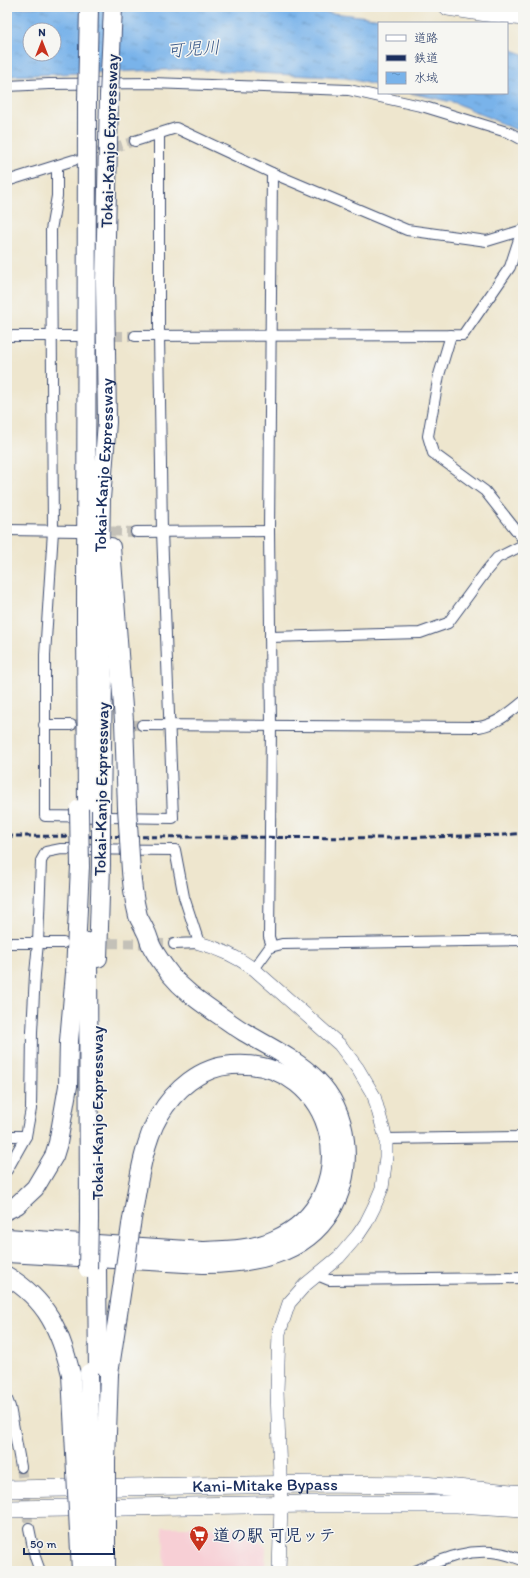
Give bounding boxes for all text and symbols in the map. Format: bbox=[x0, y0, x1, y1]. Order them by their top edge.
north arrow bbox=[22, 22, 62, 62]
legend bbox=[378, 22, 508, 94]
text: N bbox=[38, 26, 46, 39]
text: 道路 bbox=[414, 31, 438, 45]
water label: 可児川 bbox=[165, 36, 221, 62]
text: 鉄道 bbox=[414, 51, 438, 65]
street label: Tokai-Kanjo Expressway bbox=[96, 54, 122, 228]
text: 水域 bbox=[414, 71, 438, 85]
street label: Tokai-Kanjo Expressway bbox=[90, 378, 117, 553]
street label: Tokai-Kanjo Expressway bbox=[89, 702, 113, 876]
street label: Tokai-Kanjo Expressway bbox=[87, 1026, 107, 1200]
street label: Kani-Mitake Bypass bbox=[192, 1474, 338, 1496]
supermarket icon: 道の駅 可児ッテ bbox=[188, 1524, 210, 1552]
place label: 道の駅 可児ッテ bbox=[213, 1525, 336, 1545]
scale bar bbox=[24, 1530, 114, 1556]
text: 50 m bbox=[30, 1537, 56, 1551]

